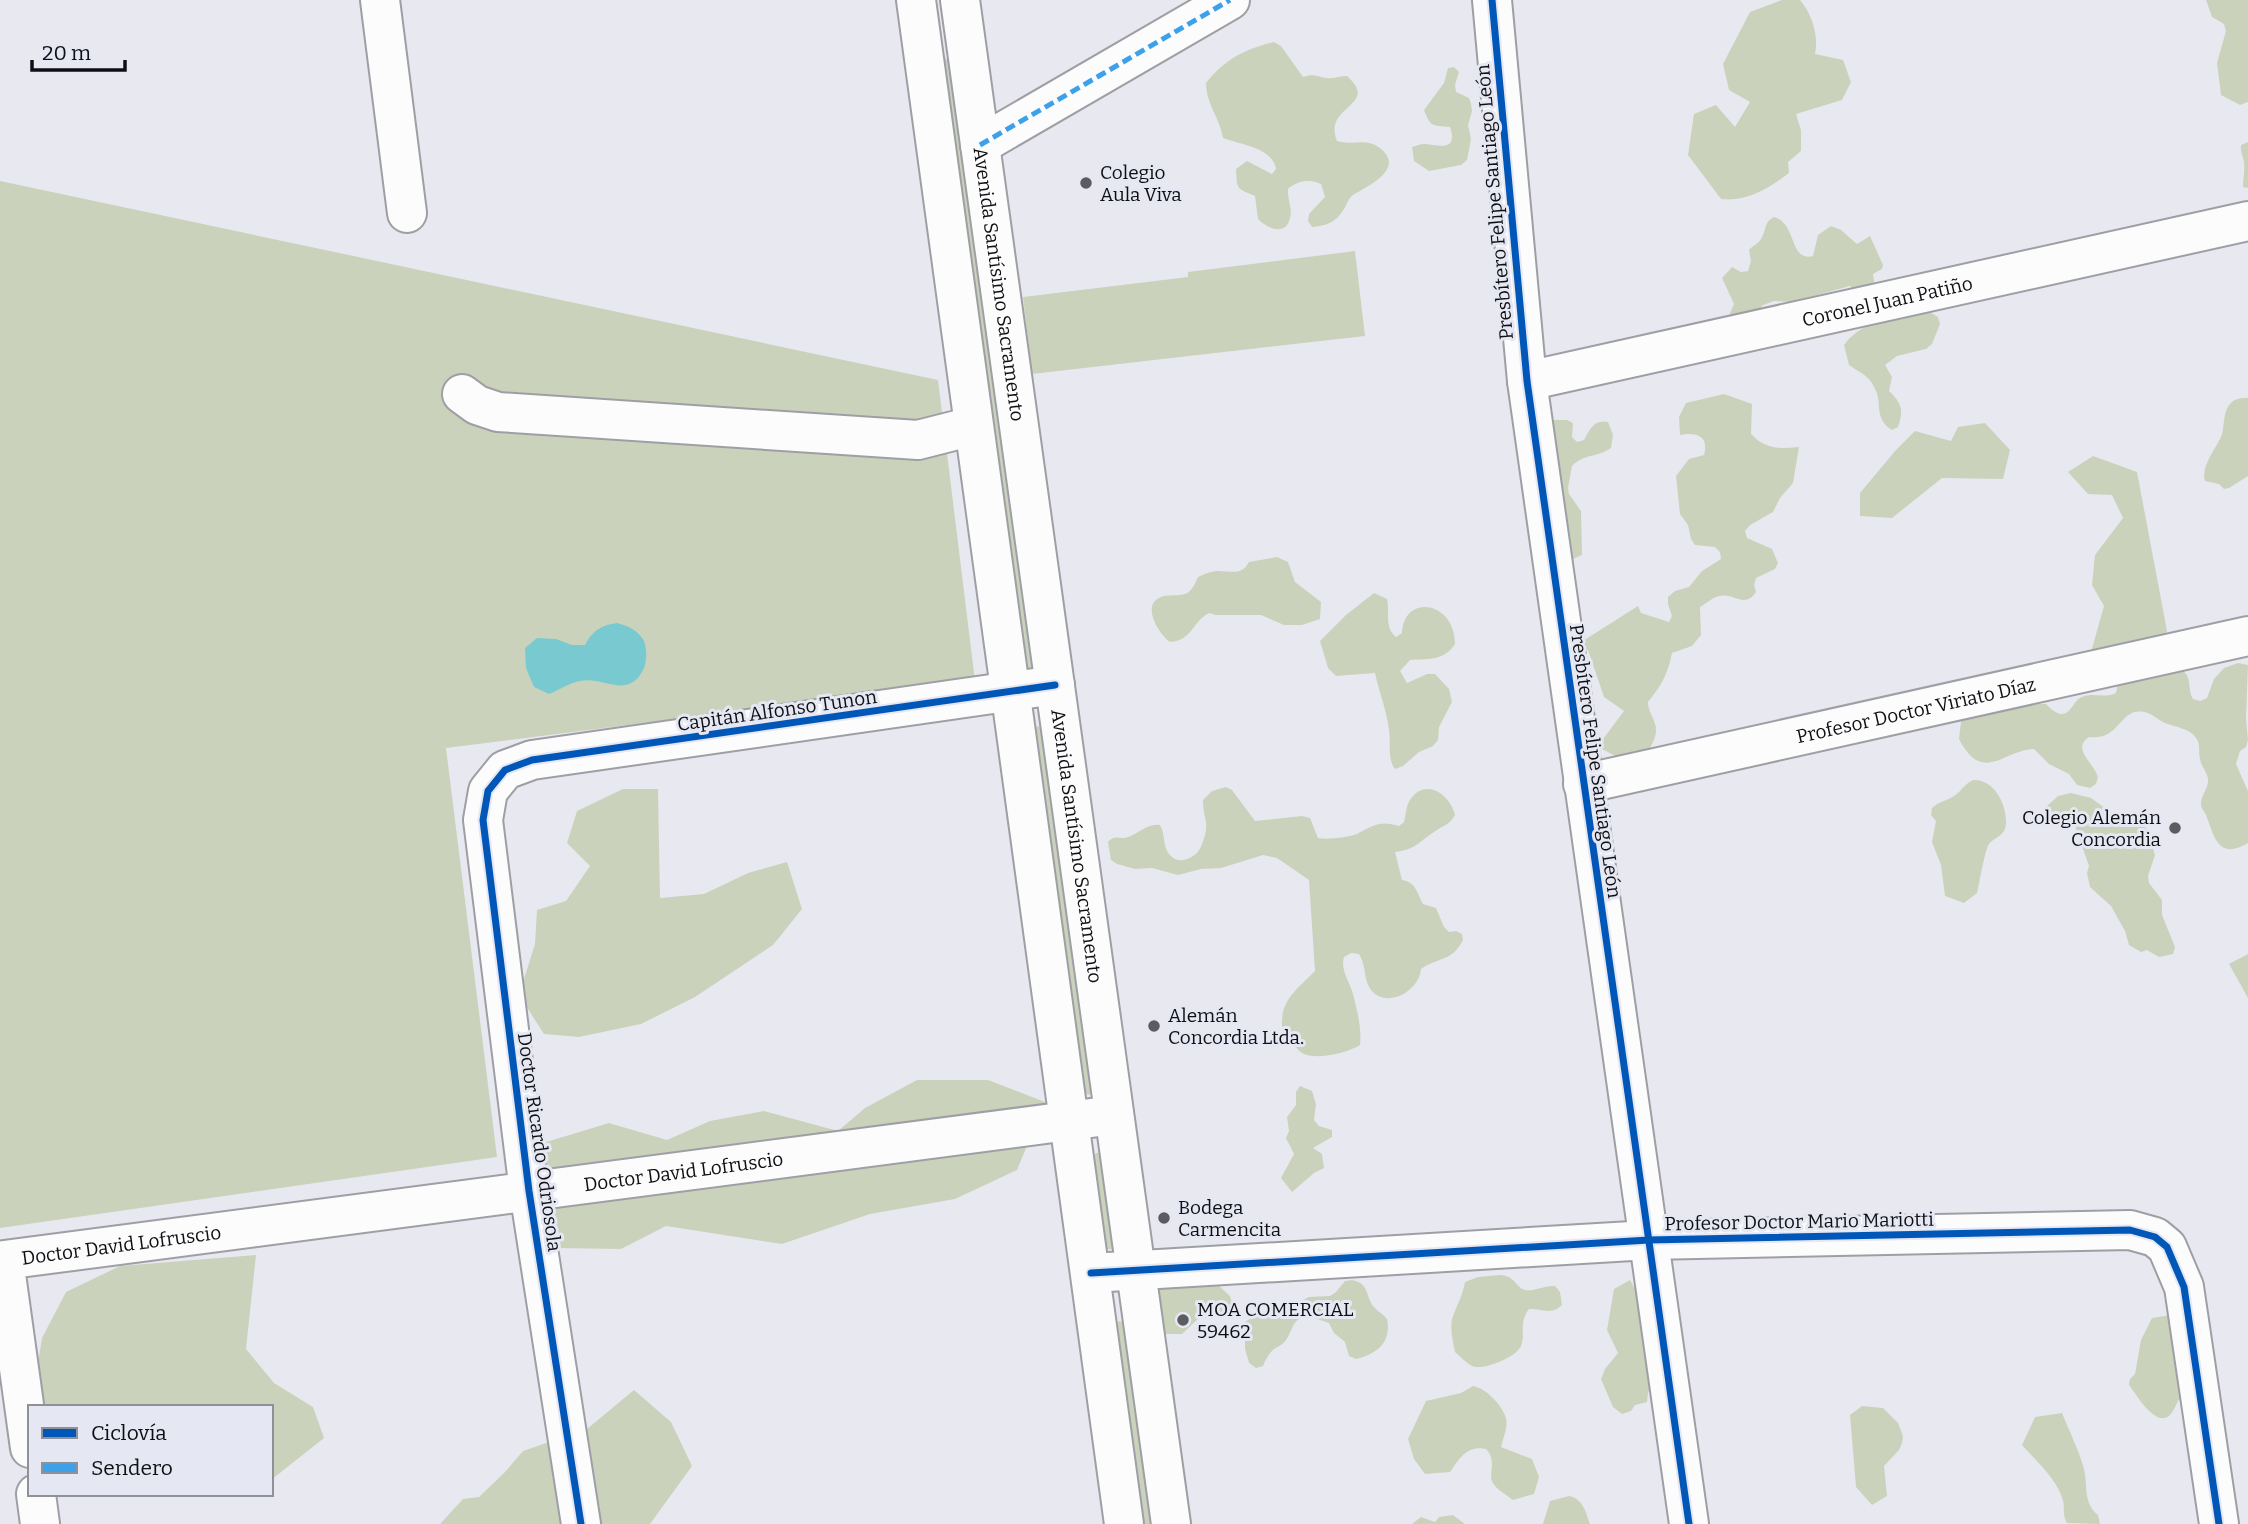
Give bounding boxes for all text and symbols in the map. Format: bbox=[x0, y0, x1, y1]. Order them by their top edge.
scale bar bbox=[32, 28, 124, 72]
text: 20 m bbox=[42, 40, 91, 66]
street label: Presbítero Felipe Santiago León bbox=[1471, 63, 1518, 341]
street label: Avenida Santísimo Sacramento bbox=[969, 146, 1029, 423]
place label: Colegio Aula Viva bbox=[1100, 161, 1182, 206]
marker: Colegio Aula Viva bbox=[1078, 175, 1094, 191]
street label: Coronel Juan Patiño bbox=[1800, 271, 1975, 332]
street label: Presbítero Felipe Santiago León bbox=[1565, 623, 1626, 900]
street label: Profesor Doctor Viriato Díaz bbox=[1794, 673, 2038, 748]
street label: Capitán Alfonso Tunon bbox=[676, 685, 878, 736]
street label: Avenida Santísimo Sacramento bbox=[1046, 708, 1107, 985]
place label: Colegio Alemán Concordia bbox=[2022, 806, 2162, 851]
marker: Colegio Alemán Concordia bbox=[2167, 820, 2183, 836]
place label: Alemán Concordia Ltda. bbox=[1168, 1004, 1304, 1049]
marker: Alemán Concordia Ltda. bbox=[1146, 1018, 1162, 1034]
street label: Doctor Ricardo Odriosola bbox=[513, 1031, 566, 1254]
street label: Doctor David Lofruscio bbox=[582, 1147, 785, 1196]
place label: Bodega Carmencita bbox=[1178, 1196, 1282, 1241]
street label: Profesor Doctor Mario Mariotti bbox=[1664, 1208, 1934, 1235]
marker: Bodega Carmencita bbox=[1156, 1210, 1172, 1226]
street label: Doctor David Lofruscio bbox=[20, 1221, 222, 1270]
place label: MOA COMERCIAL 59462 bbox=[1197, 1298, 1354, 1343]
marker: MOA COMERCIAL 59462 bbox=[1175, 1312, 1191, 1328]
legend bbox=[28, 1405, 273, 1496]
text: Ciclovía bbox=[91, 1420, 167, 1446]
text: Sendero bbox=[91, 1455, 173, 1481]

